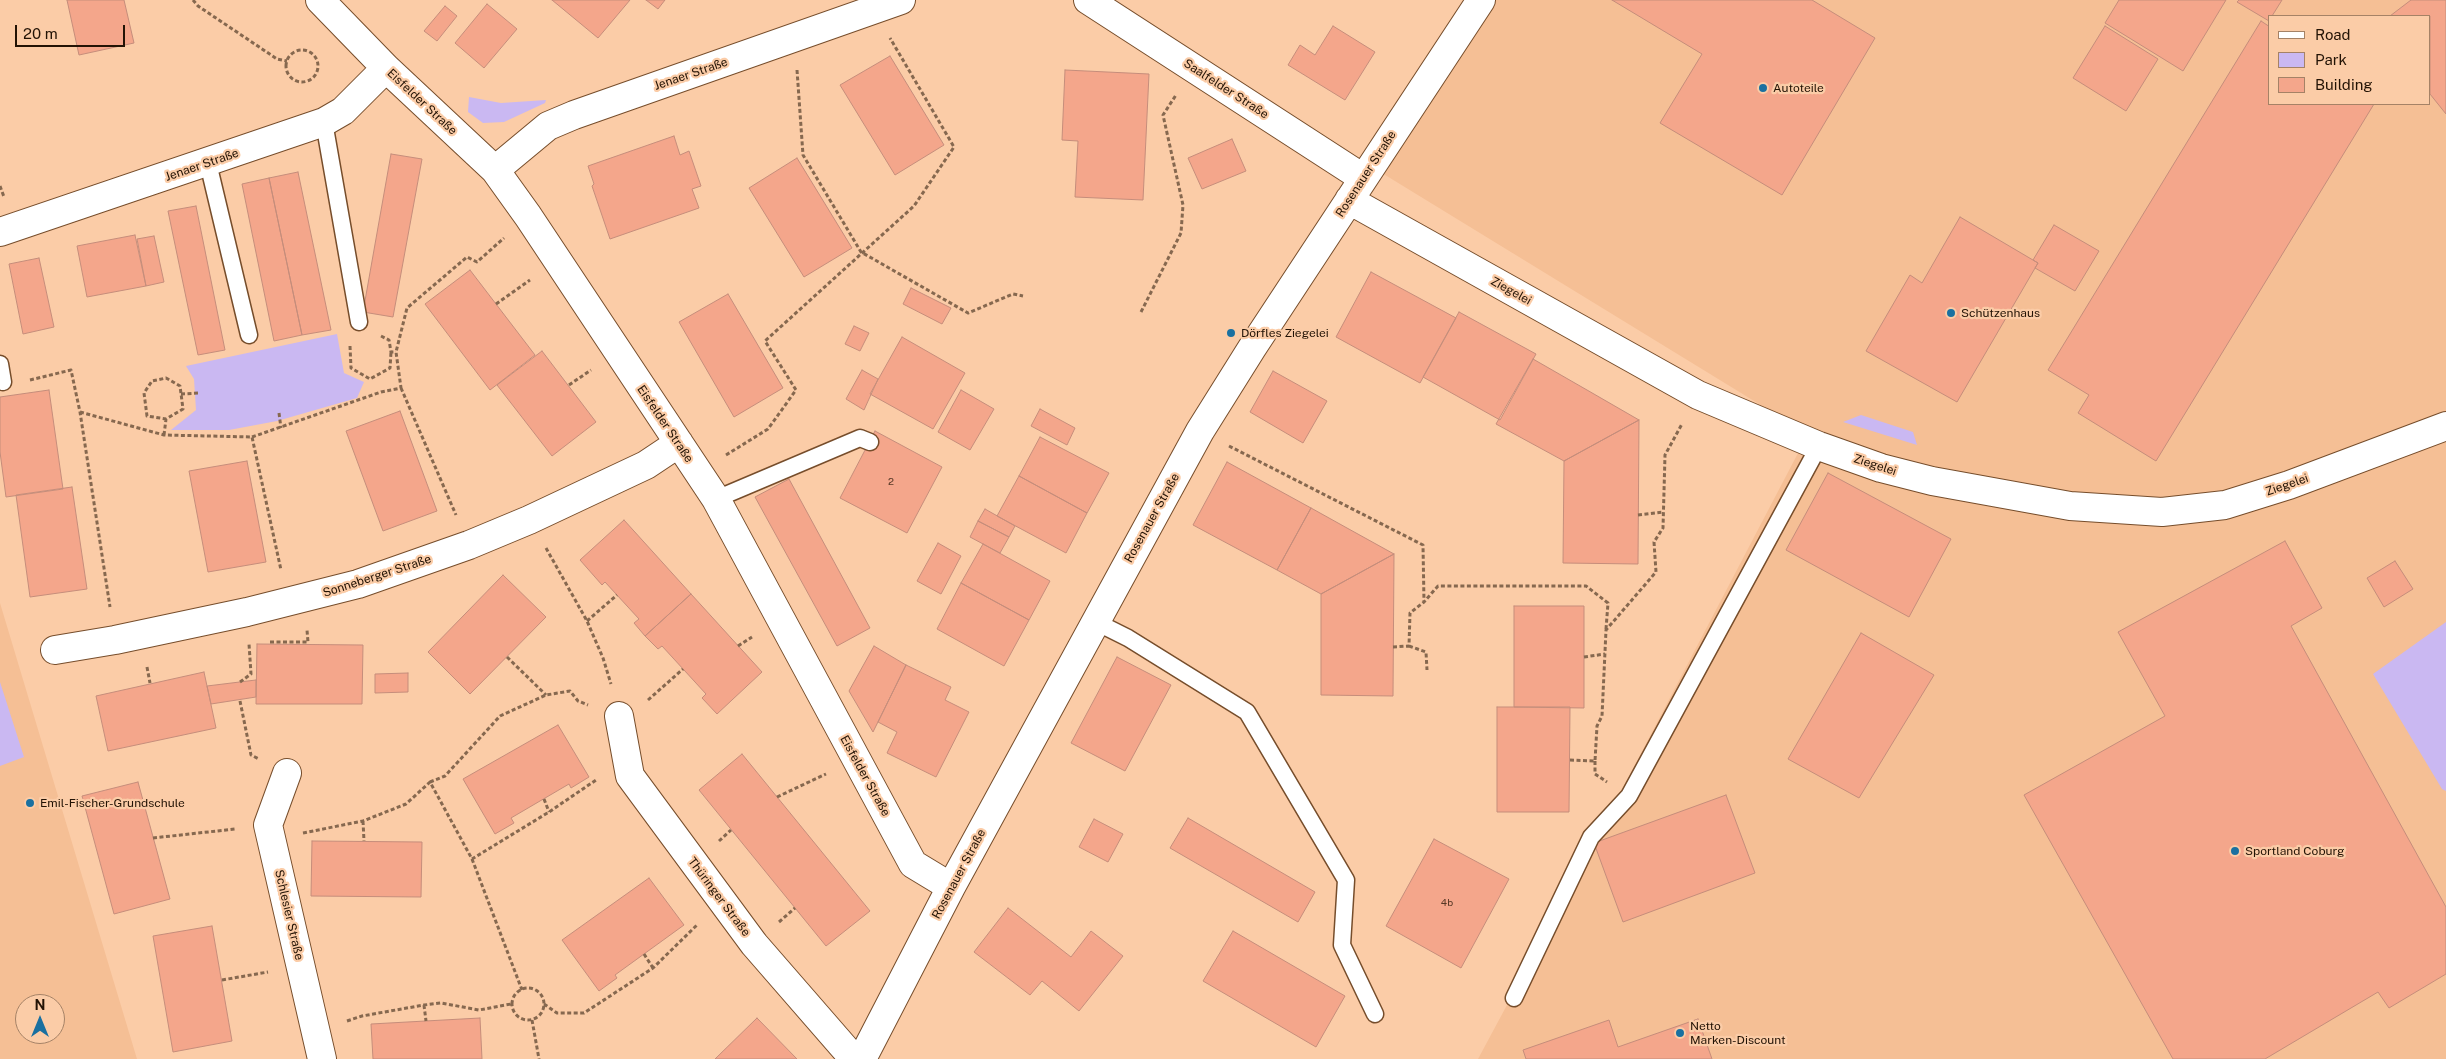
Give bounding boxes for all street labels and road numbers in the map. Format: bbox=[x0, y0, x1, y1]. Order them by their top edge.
street label: Jenaer Straße bbox=[652, 55, 730, 93]
street label: Saalfelder Straße bbox=[1181, 56, 1271, 122]
street label: Eisfelder Straße bbox=[384, 66, 460, 138]
street label: Rosenauer Straße bbox=[1333, 128, 1399, 220]
street label: Jenaer Straße bbox=[163, 146, 241, 184]
street label: Ziegelei bbox=[1488, 274, 1534, 308]
street label: Eisfelder Straße bbox=[634, 383, 696, 465]
street label: Ziegelei bbox=[1852, 451, 1898, 479]
street label: Rosenauer Straße bbox=[1121, 471, 1183, 565]
street label: Ziegelei bbox=[2264, 471, 2310, 499]
street label: Sonneberger Straße bbox=[321, 552, 433, 600]
street label: Eisfelder Straße bbox=[837, 733, 893, 819]
street label: Rosenauer Straße bbox=[929, 827, 989, 921]
street label: Thüringer Straße bbox=[685, 855, 753, 939]
street label: Schlesier Straße bbox=[272, 868, 306, 962]

